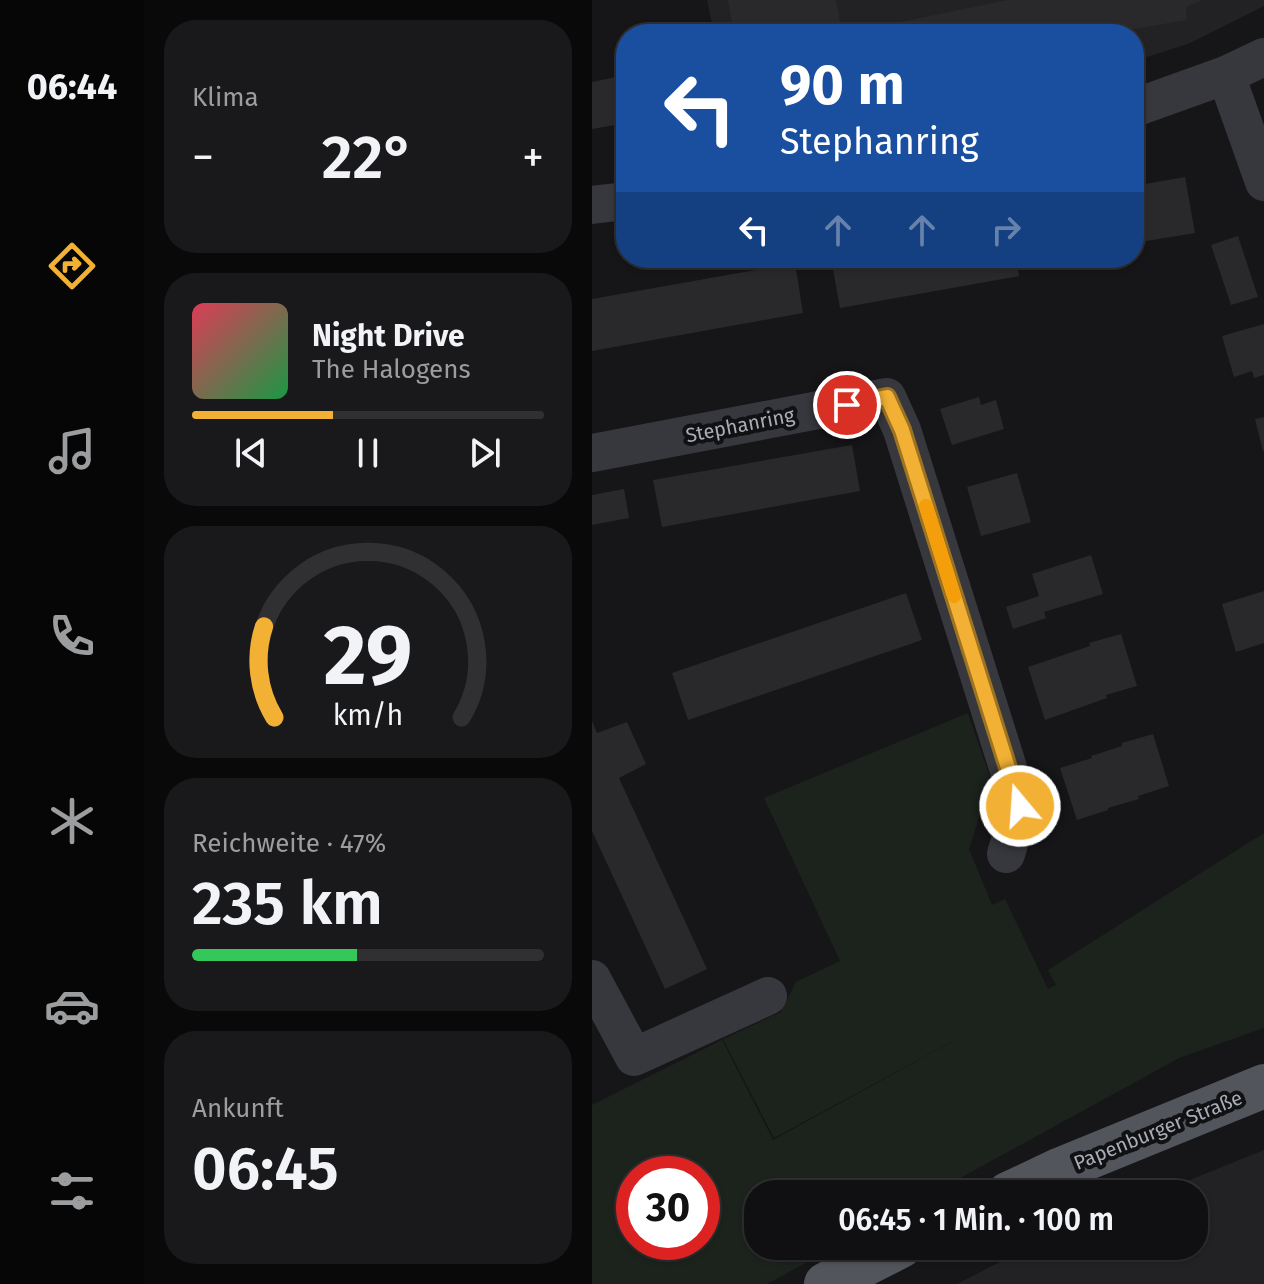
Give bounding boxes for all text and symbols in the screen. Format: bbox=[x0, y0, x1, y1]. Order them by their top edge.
text: 90 m bbox=[780, 52, 905, 119]
icon: left bbox=[648, 56, 752, 160]
text: 06:44 bbox=[27, 65, 117, 109]
text: Klima bbox=[192, 82, 259, 113]
text: Stephanring bbox=[780, 120, 979, 164]
text: 22° bbox=[322, 122, 414, 194]
text: − bbox=[192, 131, 214, 184]
text: + bbox=[522, 131, 544, 184]
icon: left bbox=[732, 208, 776, 252]
icon: ahead bbox=[816, 208, 860, 252]
icon: ahead bbox=[900, 208, 944, 252]
icon: right bbox=[984, 208, 1028, 252]
icon: directions bbox=[44, 238, 100, 294]
text: Night Drive bbox=[312, 318, 465, 354]
text: The Halogens bbox=[312, 354, 471, 385]
pin bbox=[813, 371, 881, 439]
icon: arrive bbox=[825, 383, 869, 427]
street label: Stephanring bbox=[684, 403, 797, 447]
icon: music bbox=[44, 423, 100, 479]
icon: previous bbox=[229, 431, 273, 475]
icon: pause bbox=[346, 431, 390, 475]
icon: next bbox=[463, 431, 507, 475]
text: 29 bbox=[324, 606, 412, 706]
icon: phone bbox=[44, 608, 100, 664]
text: km/h bbox=[333, 698, 403, 733]
position arrow bbox=[978, 764, 1062, 848]
icon: climate bbox=[44, 793, 100, 849]
text: Reichweite · 47% bbox=[192, 828, 386, 859]
text: 235 km bbox=[192, 868, 383, 940]
icon: car bbox=[44, 978, 100, 1034]
street label: Papenburger Straße bbox=[1070, 1085, 1246, 1175]
text: Ankunft bbox=[192, 1093, 284, 1124]
text: 06:45 bbox=[192, 1133, 339, 1205]
speed limit sign: 30 bbox=[616, 1156, 720, 1260]
icon: filters bbox=[44, 1163, 100, 1219]
text: 06:45 · 1 Min. · 100 m bbox=[838, 1202, 1114, 1238]

